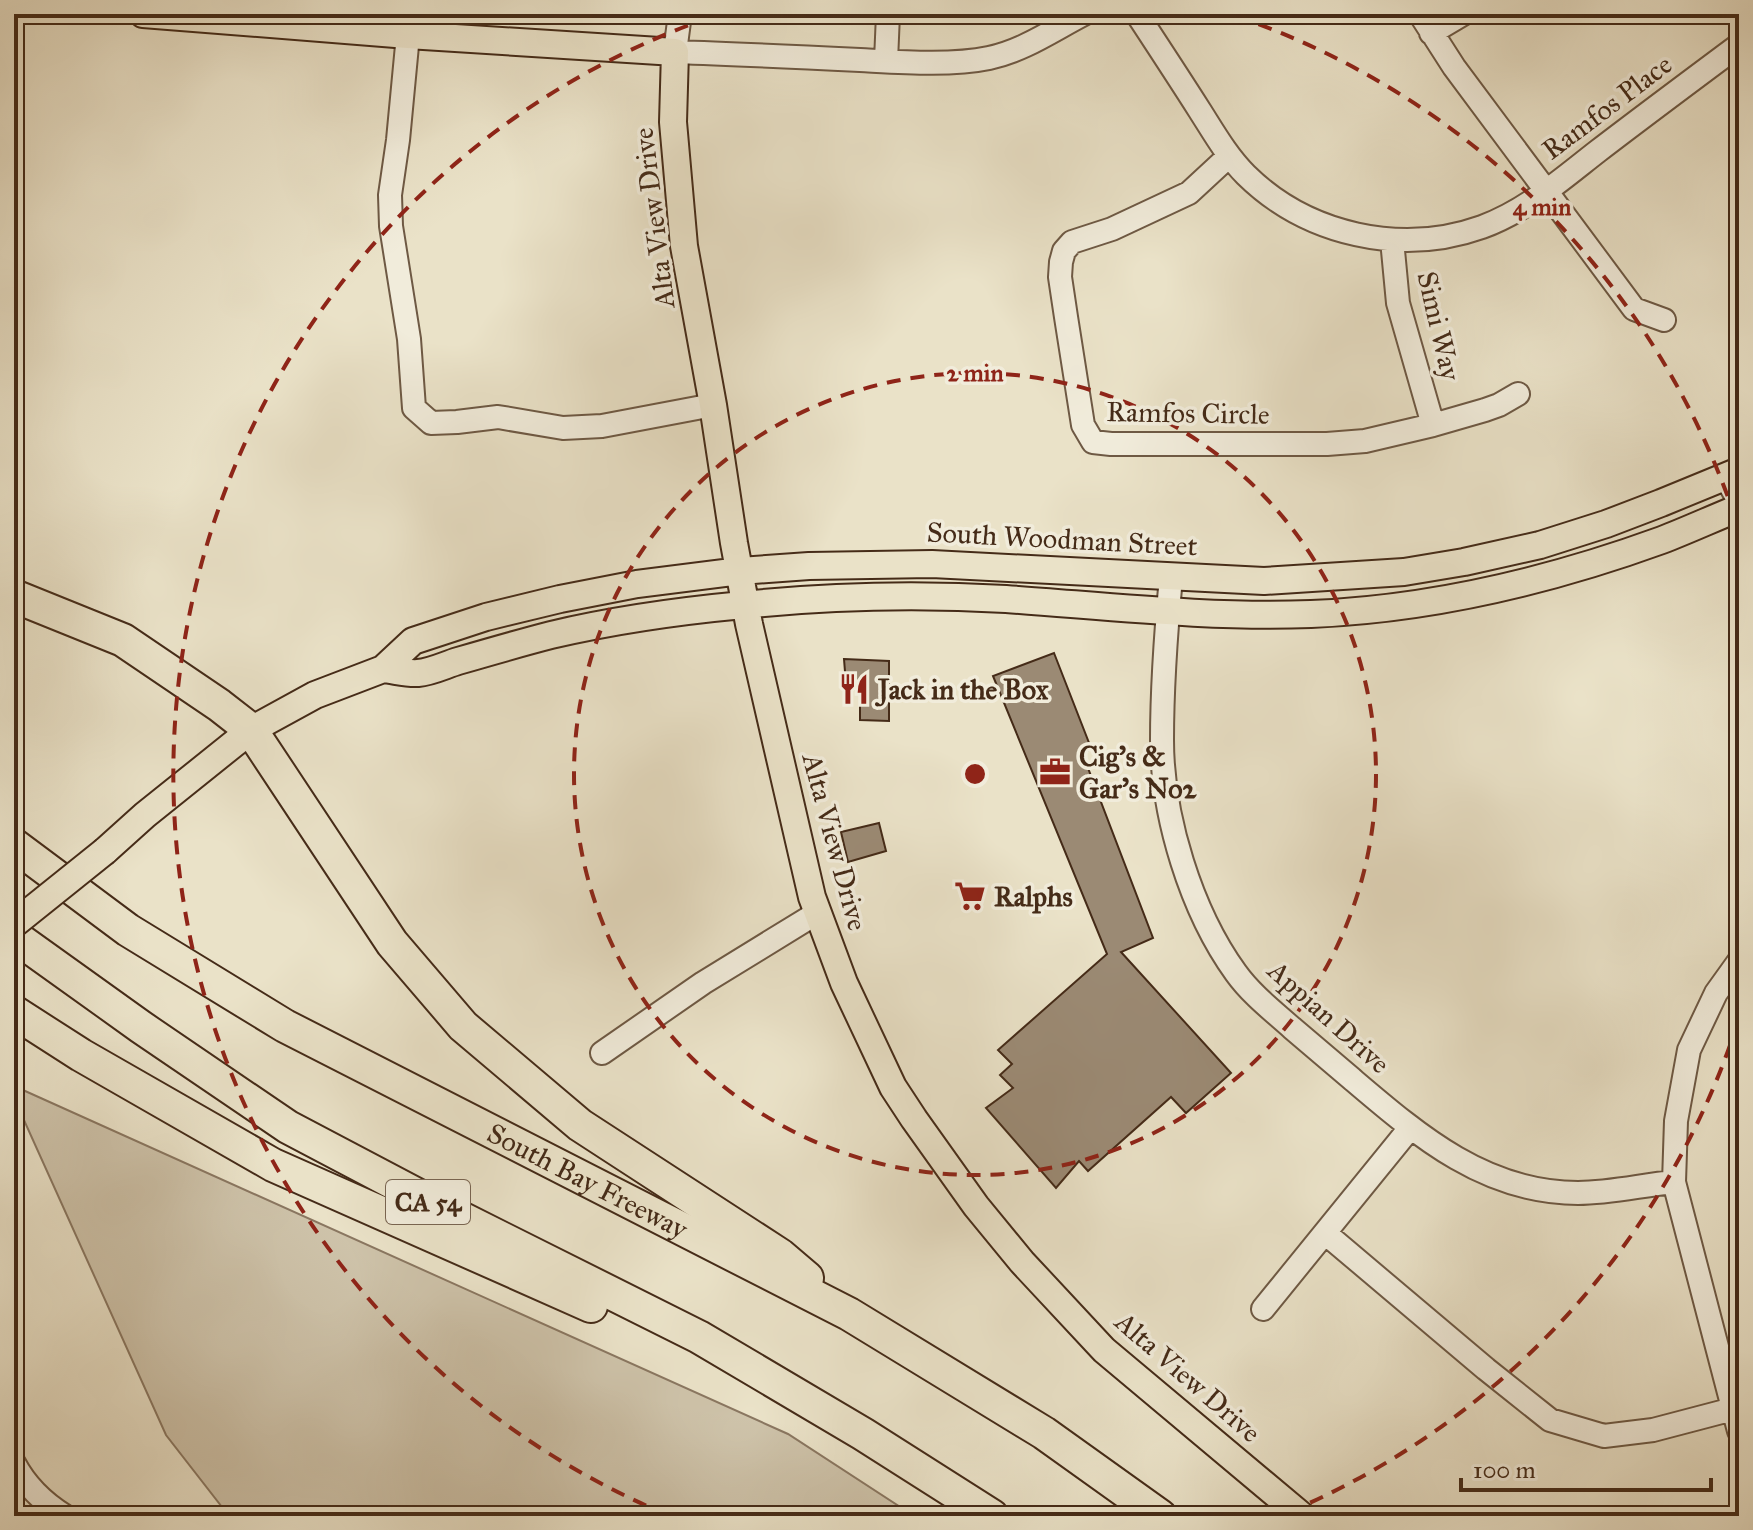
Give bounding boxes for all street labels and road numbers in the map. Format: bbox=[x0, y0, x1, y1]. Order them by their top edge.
street label: Ramfos Place bbox=[1535, 47, 1679, 167]
street label: Alta View Drive bbox=[626, 126, 683, 311]
street label: Simi Way bbox=[1409, 268, 1469, 385]
street label: Ramfos Circle bbox=[1106, 394, 1270, 432]
street label: South Woodman Street bbox=[926, 514, 1198, 564]
street label: Alta View Drive bbox=[794, 749, 875, 934]
street label: Appian Drive bbox=[1260, 952, 1397, 1081]
street label: South Bay Freeway bbox=[482, 1115, 694, 1247]
road number: CA 54 bbox=[386, 1180, 470, 1224]
street label: Alta View Drive bbox=[1107, 1303, 1268, 1450]

